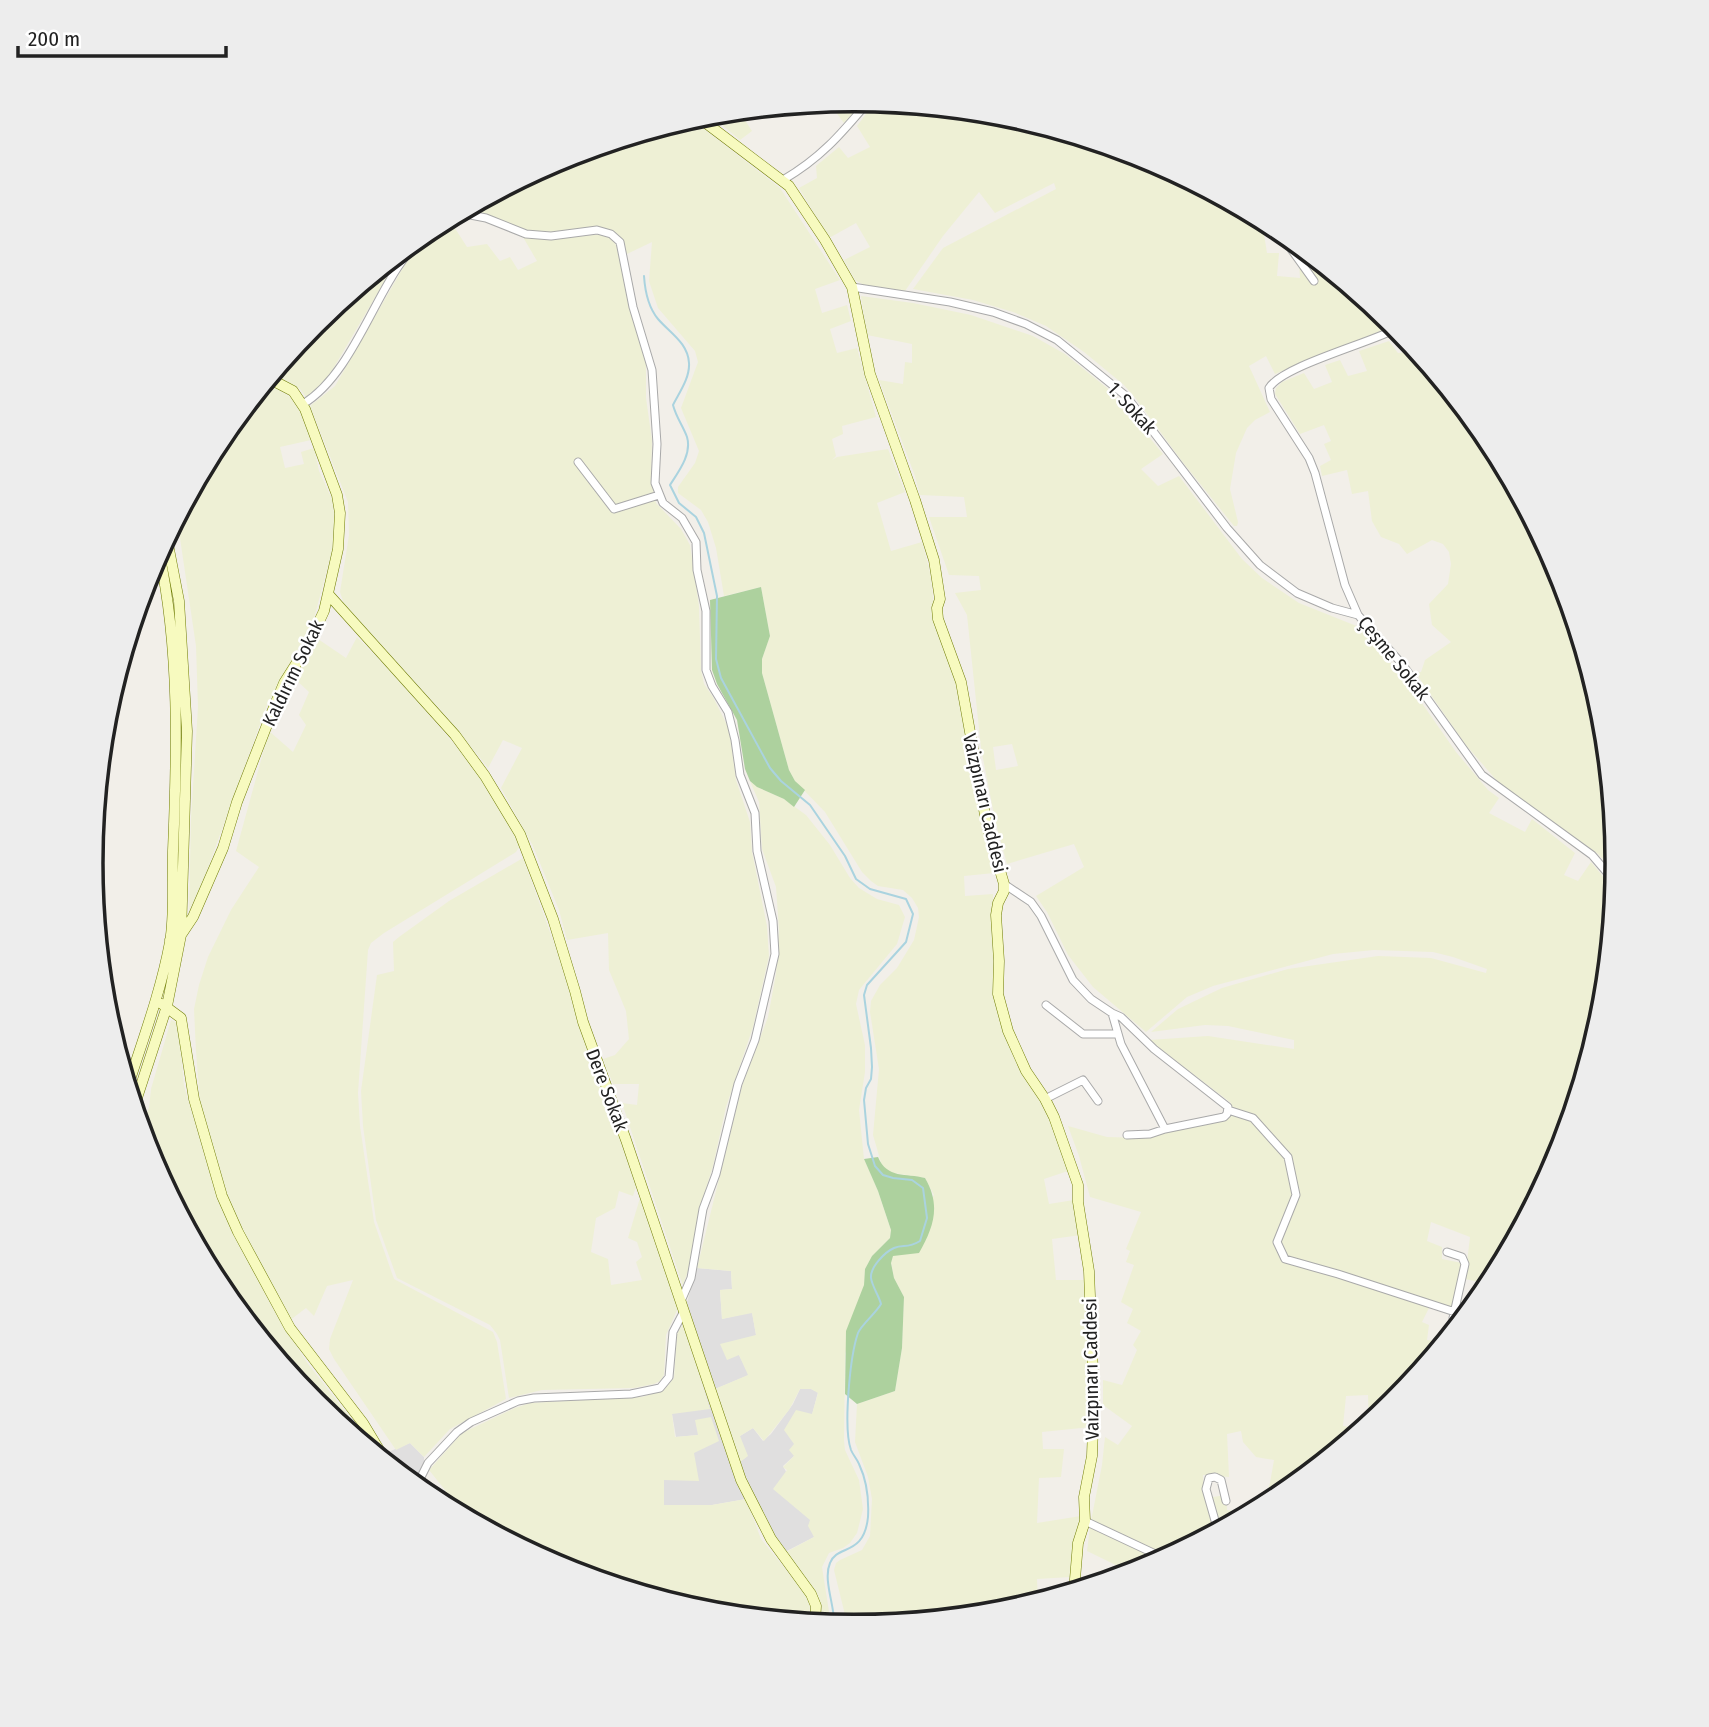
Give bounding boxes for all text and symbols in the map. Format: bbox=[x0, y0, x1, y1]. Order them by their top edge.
scale bar bbox=[18, 14, 226, 58]
text: 200 m bbox=[28, 26, 80, 52]
street label: 1. Sokak bbox=[1103, 377, 1161, 439]
street label: Çeşme Sokak bbox=[1353, 611, 1435, 705]
street label: Kaldırım Sokak bbox=[257, 616, 329, 730]
street label: Vaizpınarı Caddesi bbox=[958, 731, 1012, 875]
street label: Dere Sokak bbox=[581, 1045, 633, 1135]
street label: Vaizpınarı Caddesi bbox=[1078, 1298, 1104, 1440]

